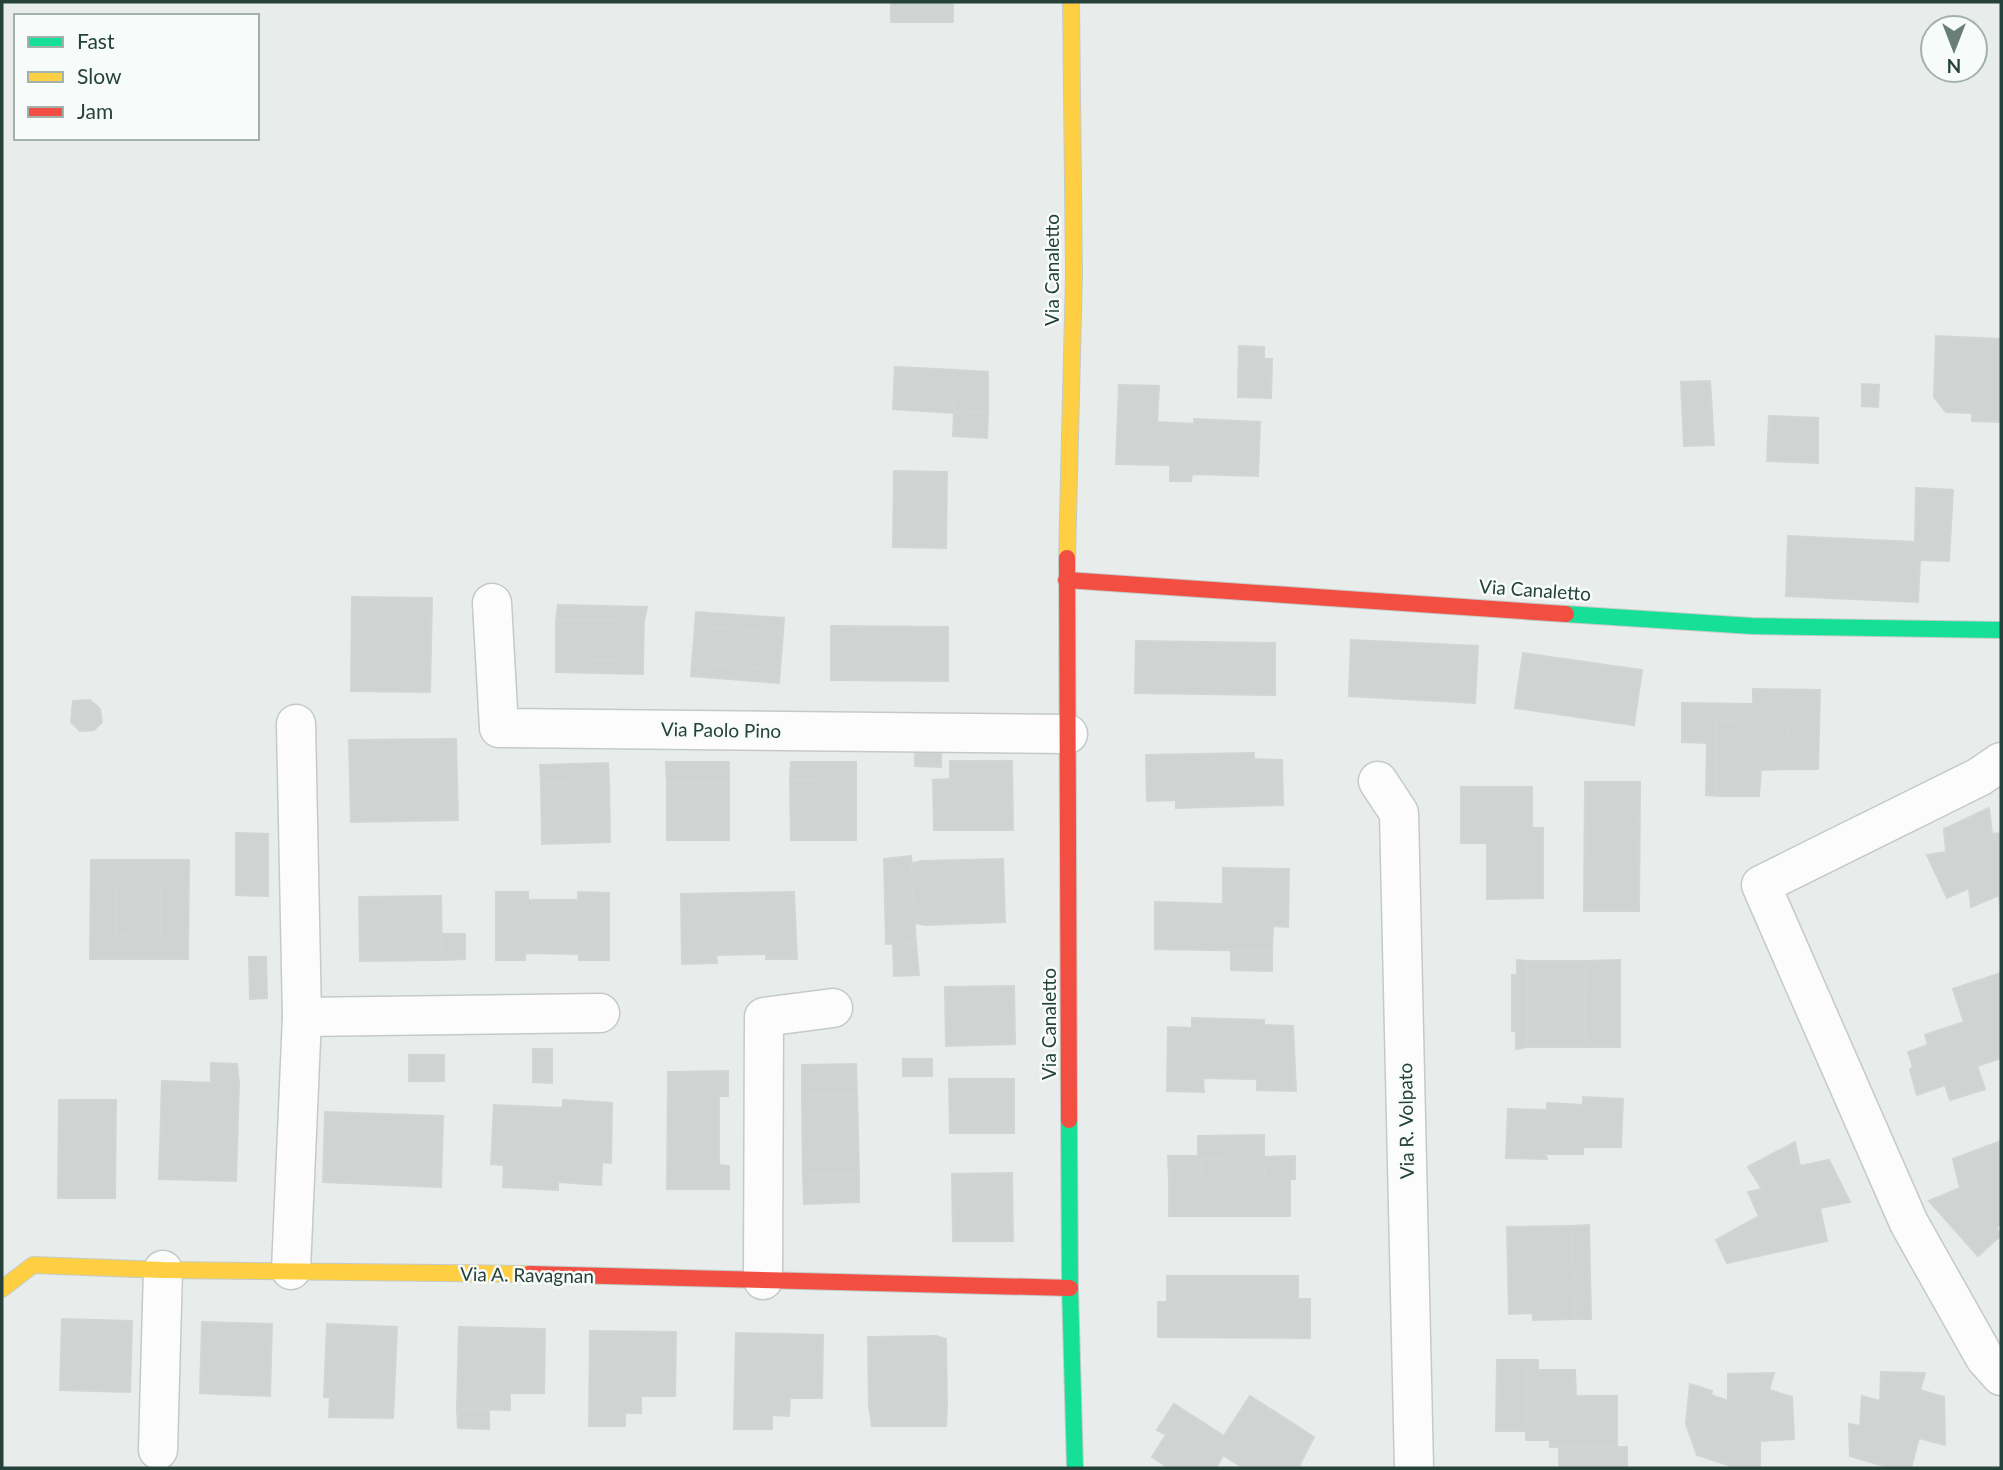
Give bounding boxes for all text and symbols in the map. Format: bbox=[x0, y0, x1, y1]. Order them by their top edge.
legend bbox=[14, 14, 259, 140]
north arrow bbox=[1919, 14, 1989, 84]
text: Fast bbox=[77, 28, 115, 53]
text: N bbox=[1947, 55, 1961, 78]
text: Slow bbox=[77, 63, 122, 88]
text: Jam bbox=[77, 98, 113, 123]
street label: Via Canaletto bbox=[1040, 214, 1063, 326]
street label: Via Canaletto bbox=[1478, 574, 1592, 605]
street label: Via Paolo Pino bbox=[661, 717, 781, 742]
street label: Via Canaletto bbox=[1037, 968, 1060, 1080]
street label: Via R. Volpato bbox=[1393, 1063, 1418, 1179]
street label: Via A. Ravagnan bbox=[460, 1262, 594, 1287]

